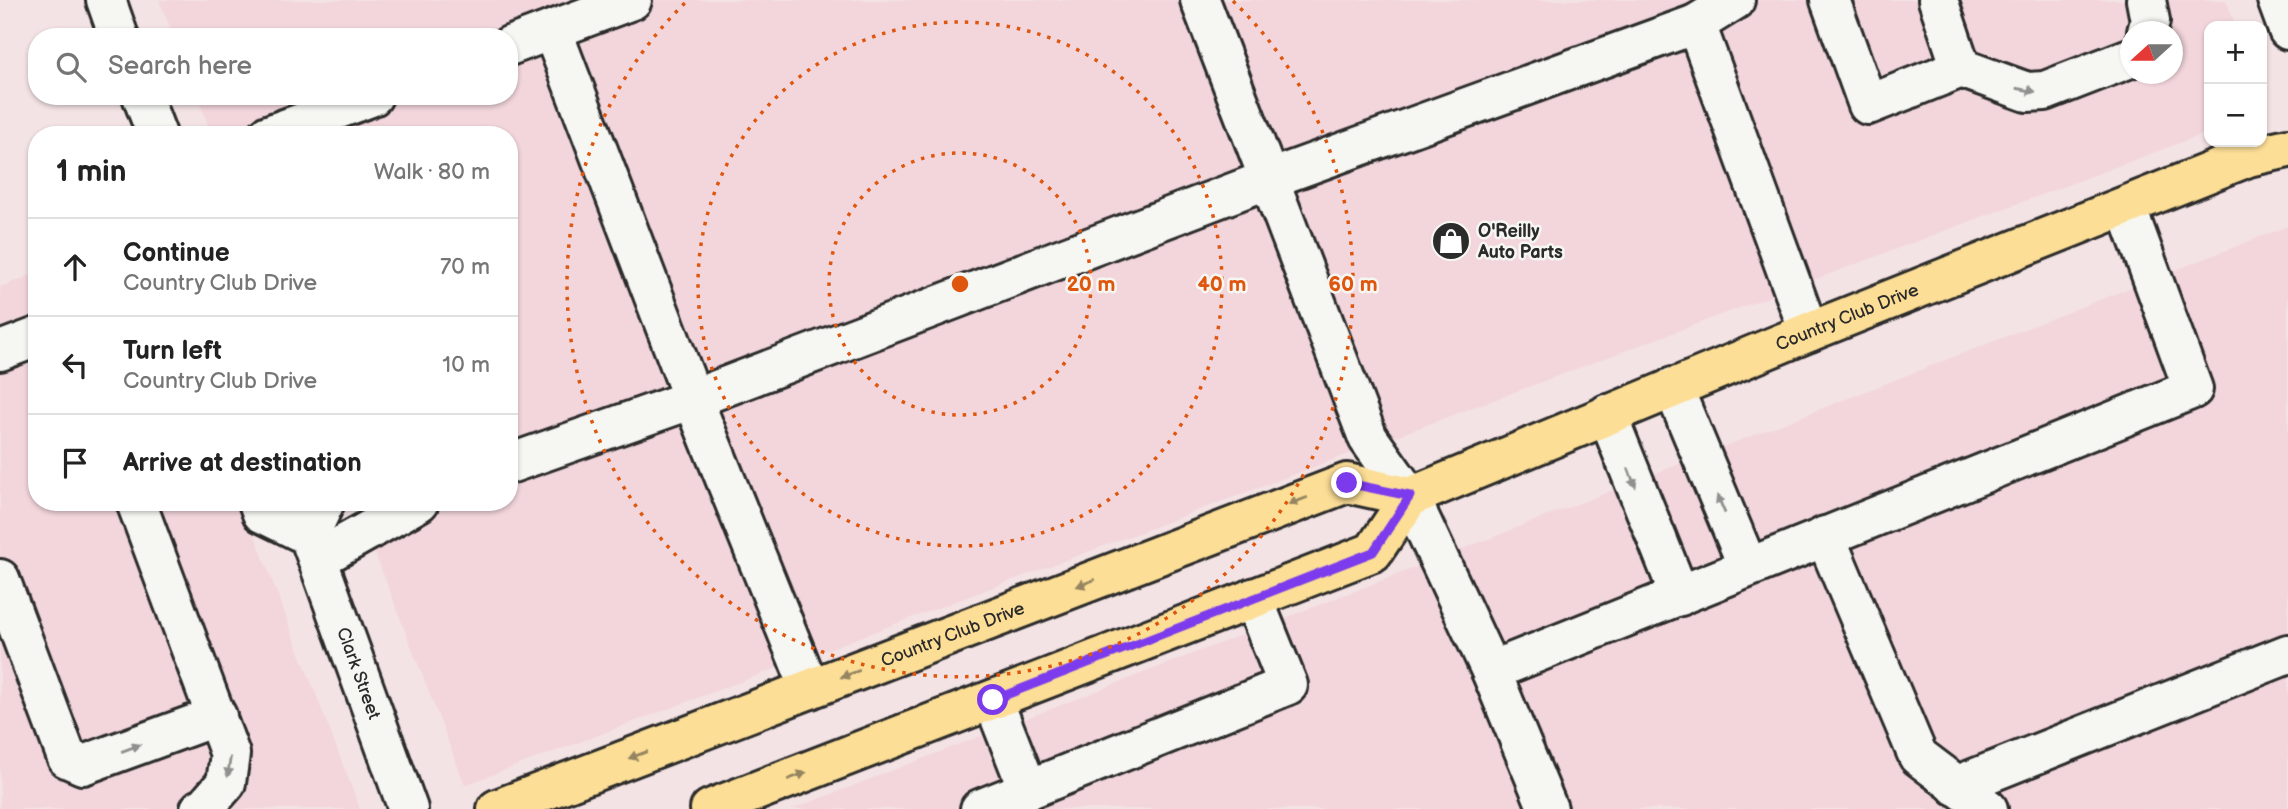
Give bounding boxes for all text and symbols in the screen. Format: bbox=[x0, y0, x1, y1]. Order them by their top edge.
north arrow bbox=[2120, 21, 2183, 84]
map controls bbox=[2204, 21, 2267, 147]
button: + bbox=[2204, 21, 2267, 84]
search box bbox=[28, 28, 518, 105]
icon: search bbox=[52, 48, 90, 86]
text: Search here bbox=[108, 51, 252, 82]
one-way arrow bbox=[2015, 84, 2037, 95]
button: − bbox=[2204, 84, 2267, 147]
text: 1 min bbox=[56, 154, 126, 190]
text: Walk · 80 m bbox=[374, 158, 490, 186]
shop icon: O'Reilly Auto Parts bbox=[1430, 220, 1472, 262]
place label: O'Reilly Auto Parts bbox=[1477, 221, 1563, 263]
text: Continue bbox=[123, 238, 230, 269]
icon: ahead bbox=[56, 248, 94, 286]
text: 70 m bbox=[440, 253, 490, 281]
text: Country Club Drive bbox=[123, 269, 317, 297]
centre of rings bbox=[948, 272, 972, 296]
text: 20 m bbox=[1067, 272, 1115, 297]
text: 40 m bbox=[1197, 272, 1247, 297]
text: 60 m bbox=[1328, 272, 1378, 297]
street label: Country Club Drive bbox=[1773, 279, 1922, 356]
text: Turn left bbox=[123, 336, 222, 367]
icon: left bbox=[56, 346, 94, 384]
text: 10 m bbox=[442, 351, 490, 379]
text: Country Club Drive bbox=[123, 367, 317, 395]
icon: arrive bbox=[56, 444, 94, 482]
text: Arrive at destination bbox=[123, 448, 362, 479]
route end bbox=[1331, 467, 1362, 498]
one-way arrow bbox=[1626, 467, 1637, 488]
one-way arrow bbox=[1716, 493, 1727, 514]
one-way arrow bbox=[1287, 496, 1308, 507]
one-way arrow bbox=[1075, 578, 1096, 589]
street label: Country Club Drive bbox=[878, 598, 1028, 672]
street label: Clark Street bbox=[332, 625, 385, 723]
one-way arrow bbox=[840, 668, 861, 679]
route start bbox=[977, 684, 1008, 715]
one-way arrow bbox=[120, 742, 141, 753]
one-way arrow bbox=[627, 749, 648, 760]
one-way arrow bbox=[223, 756, 234, 778]
one-way arrow bbox=[787, 770, 808, 781]

